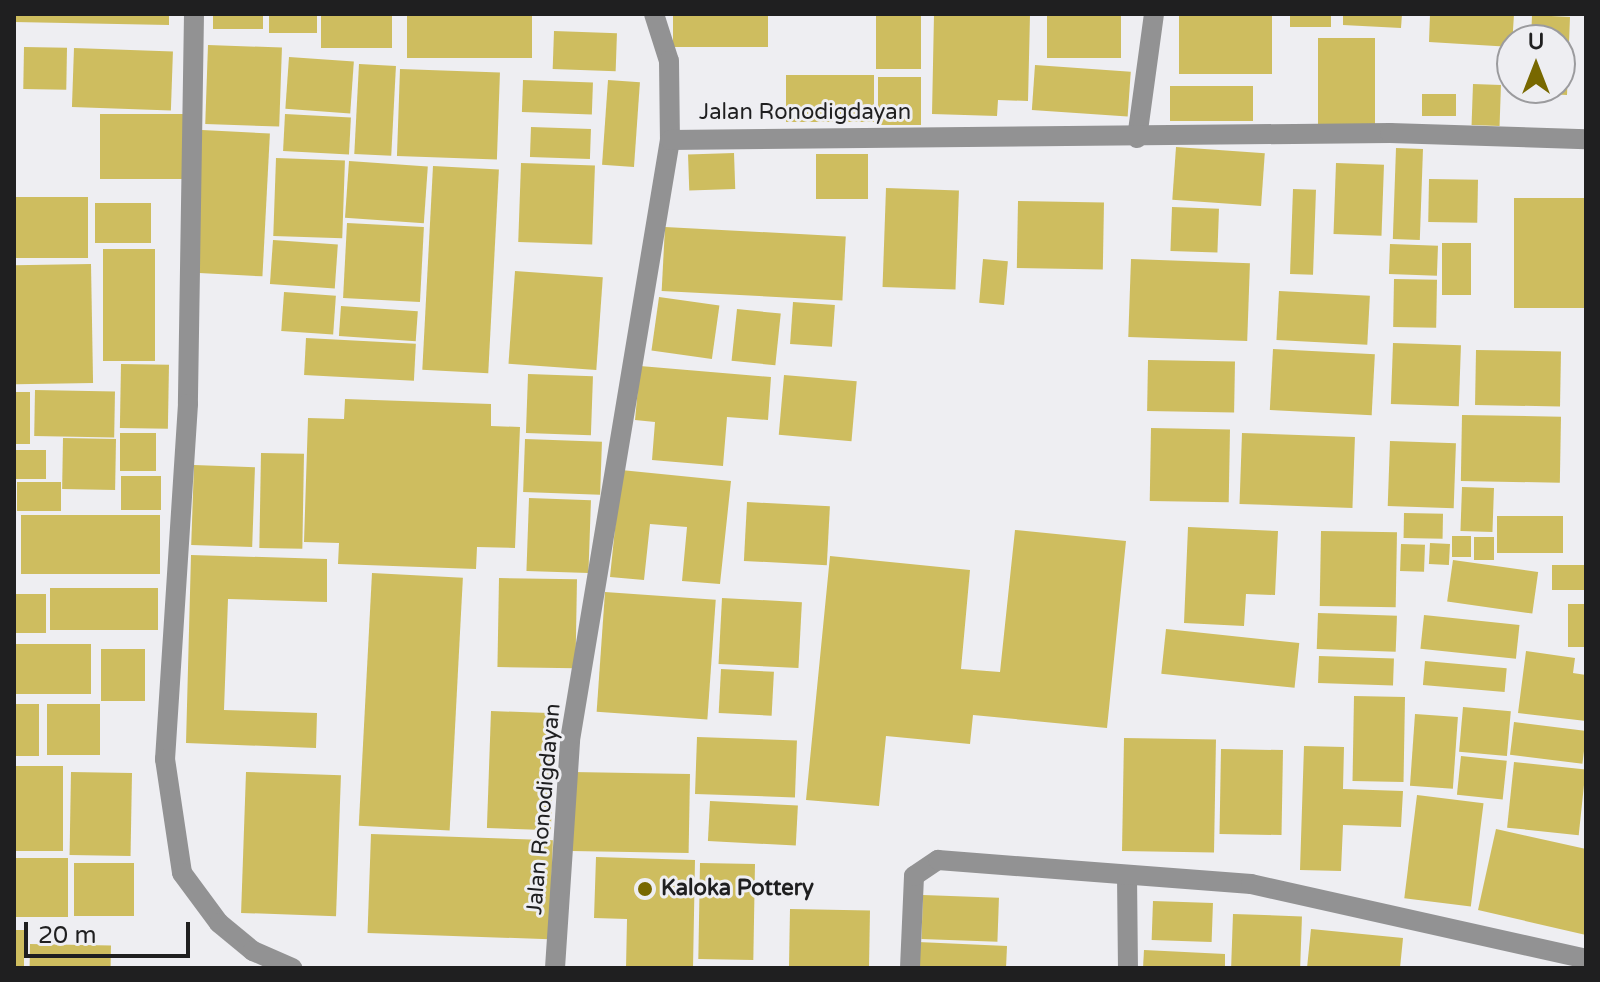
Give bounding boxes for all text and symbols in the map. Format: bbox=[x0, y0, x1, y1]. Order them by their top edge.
north arrow bbox=[1496, 24, 1576, 104]
text: U bbox=[1528, 29, 1544, 55]
street label: Jalan Ronodigdayan bbox=[699, 100, 911, 126]
street label: Jalan Ronodigdayan bbox=[522, 702, 566, 916]
place label: Kaloka Pottery bbox=[661, 876, 814, 902]
marker: Kaloka Pottery bbox=[636, 880, 654, 898]
scale bar bbox=[28, 906, 194, 956]
text: 20 m bbox=[38, 921, 96, 950]

